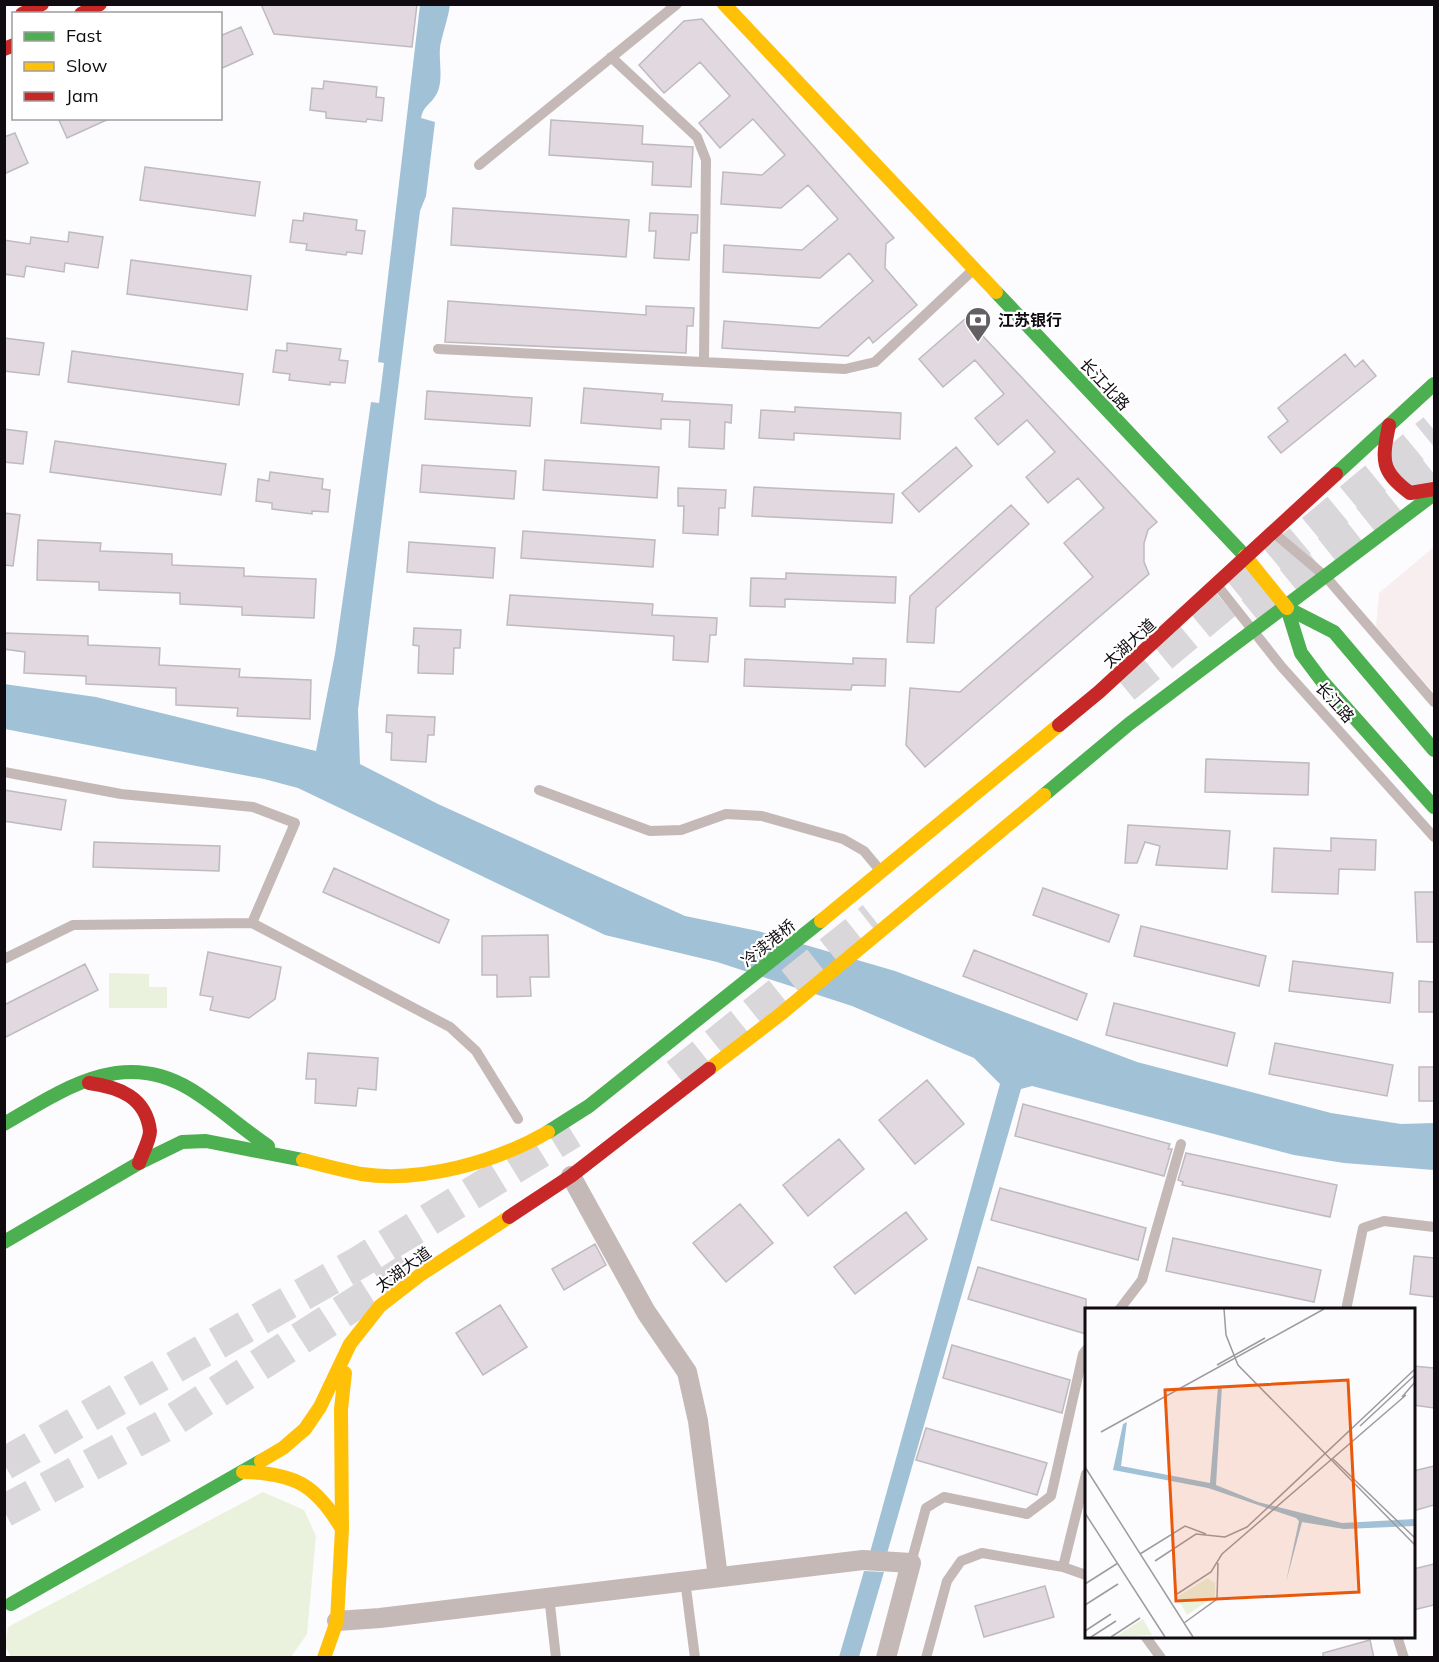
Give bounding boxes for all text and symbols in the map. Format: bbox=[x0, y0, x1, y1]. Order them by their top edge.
legend bbox=[12, 12, 222, 120]
text: Fast bbox=[66, 24, 102, 47]
text: Slow bbox=[66, 54, 108, 77]
text: Jam bbox=[66, 84, 99, 107]
bank icon: 江苏银行 bbox=[963, 305, 993, 343]
place label: 江苏银行 bbox=[998, 310, 1062, 330]
street label: 长江北路 bbox=[1076, 354, 1134, 414]
street label: 太湖大道 bbox=[1099, 614, 1159, 672]
street label: 长江路 bbox=[1312, 677, 1358, 727]
street label: 冷渎港桥 bbox=[737, 915, 799, 971]
street label: 太湖大道 bbox=[371, 1242, 435, 1296]
inset map bbox=[1085, 1308, 1415, 1638]

